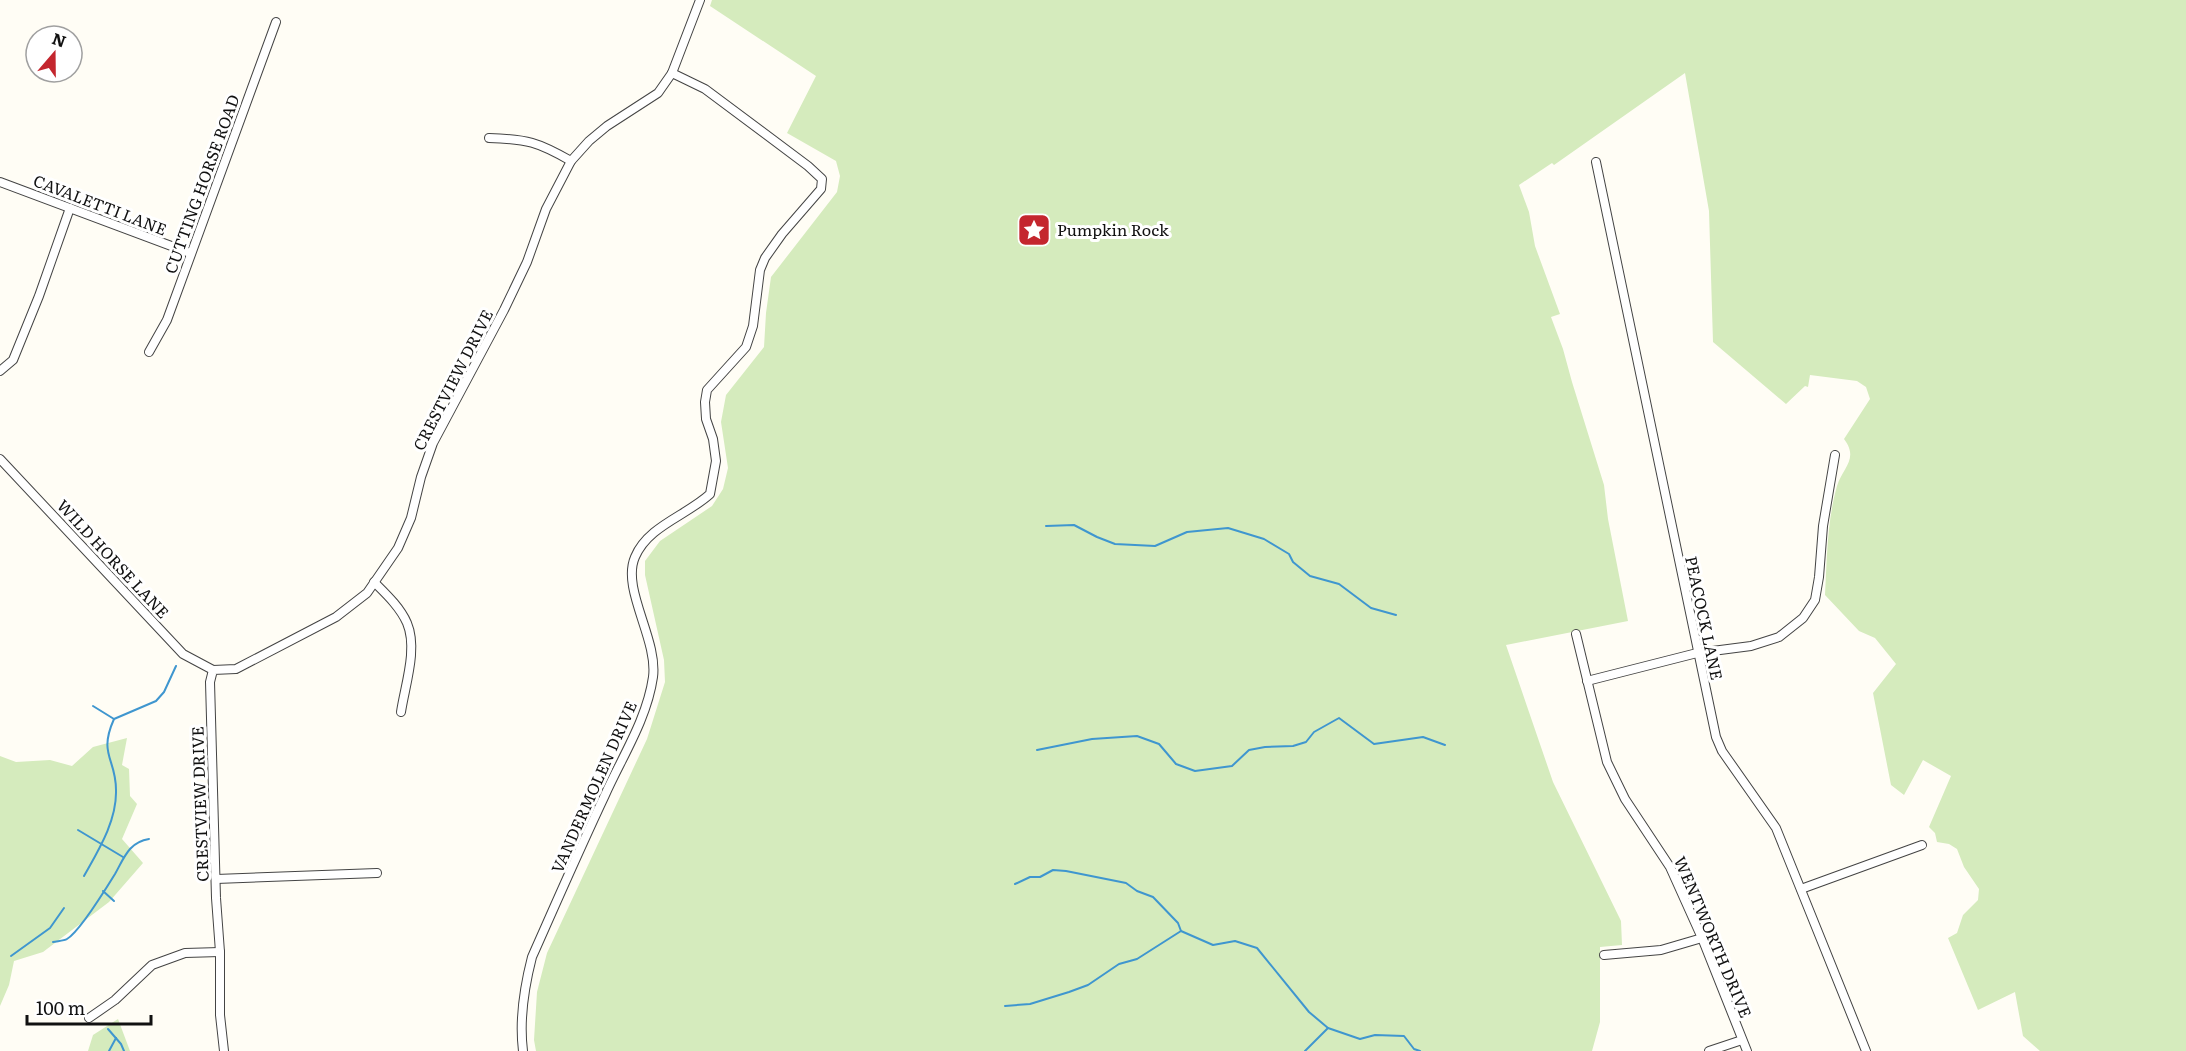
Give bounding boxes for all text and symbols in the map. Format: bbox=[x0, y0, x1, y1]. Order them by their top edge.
north arrow bbox=[24, 24, 84, 84]
text: N bbox=[49, 25, 70, 53]
street label: CUTTING HORSE ROAD bbox=[157, 91, 245, 277]
street label: CAVALETTI LANE bbox=[30, 168, 171, 241]
place icon: Pumpkin Rock bbox=[1016, 212, 1052, 248]
place label: Pumpkin Rock bbox=[1057, 217, 1169, 241]
street label: CRESTVIEW DRIVE bbox=[406, 305, 498, 454]
street label: WILD HORSE LANE bbox=[52, 493, 175, 623]
street label: PEACOCK LANE bbox=[1680, 553, 1730, 682]
street label: VANDERMOLEN DRIVE bbox=[544, 697, 642, 877]
street label: CRESTVIEW DRIVE bbox=[184, 726, 214, 882]
street label: WENTWORTH DRIVE bbox=[1669, 852, 1759, 1021]
scale bar bbox=[27, 988, 152, 1026]
text: 100 m bbox=[36, 994, 85, 1021]

